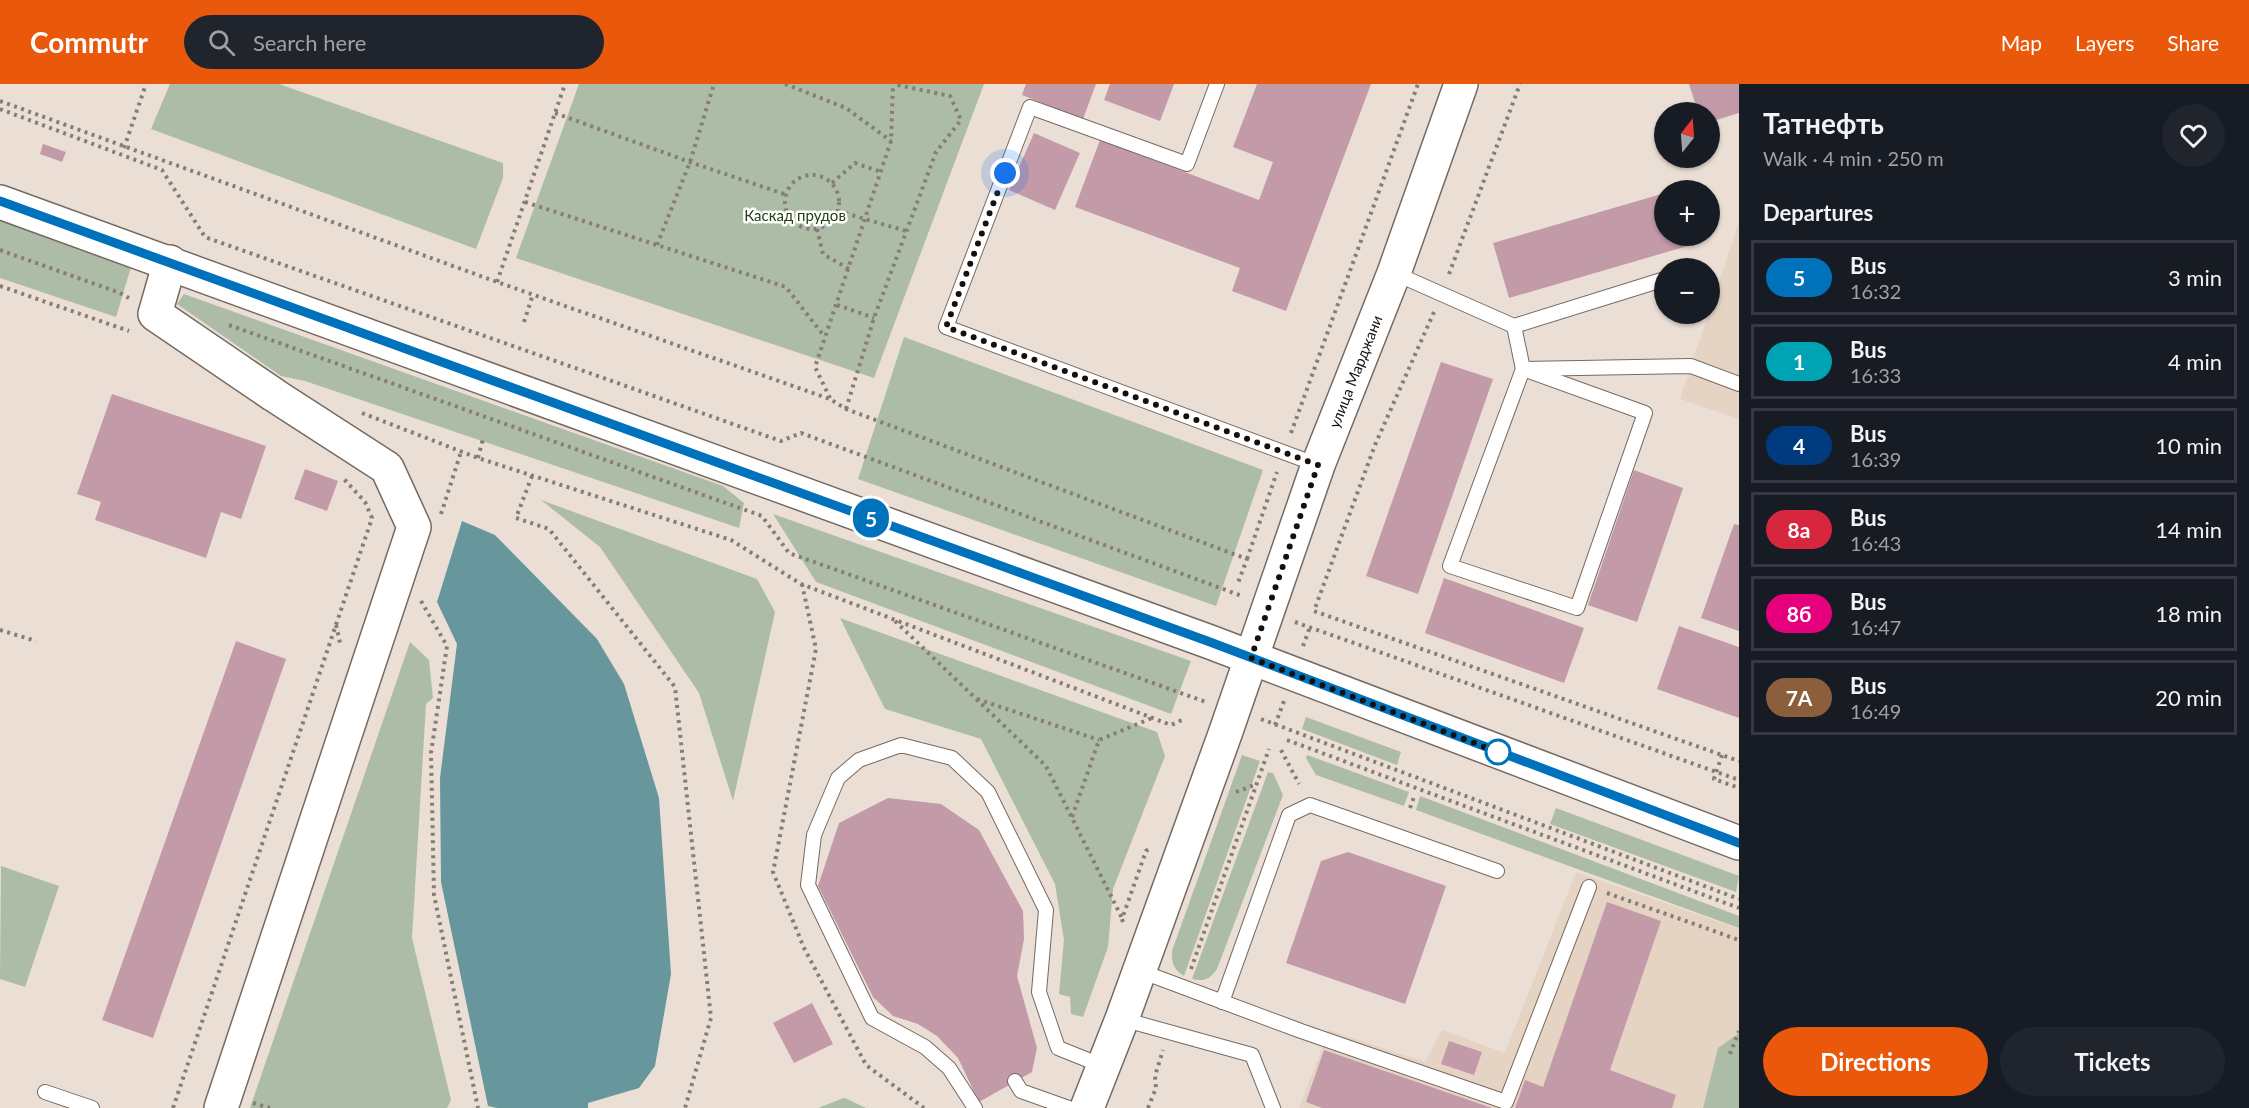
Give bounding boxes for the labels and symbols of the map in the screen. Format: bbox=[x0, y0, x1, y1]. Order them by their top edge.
north arrow bbox=[1654, 102, 1720, 168]
your location bbox=[990, 158, 1020, 188]
park label: Каскад прудов bbox=[744, 206, 846, 224]
street label: улица Марджани bbox=[1325, 312, 1385, 430]
line badge: 5 bbox=[852, 498, 890, 538]
unlabelled marker bbox=[1485, 739, 1511, 765]

